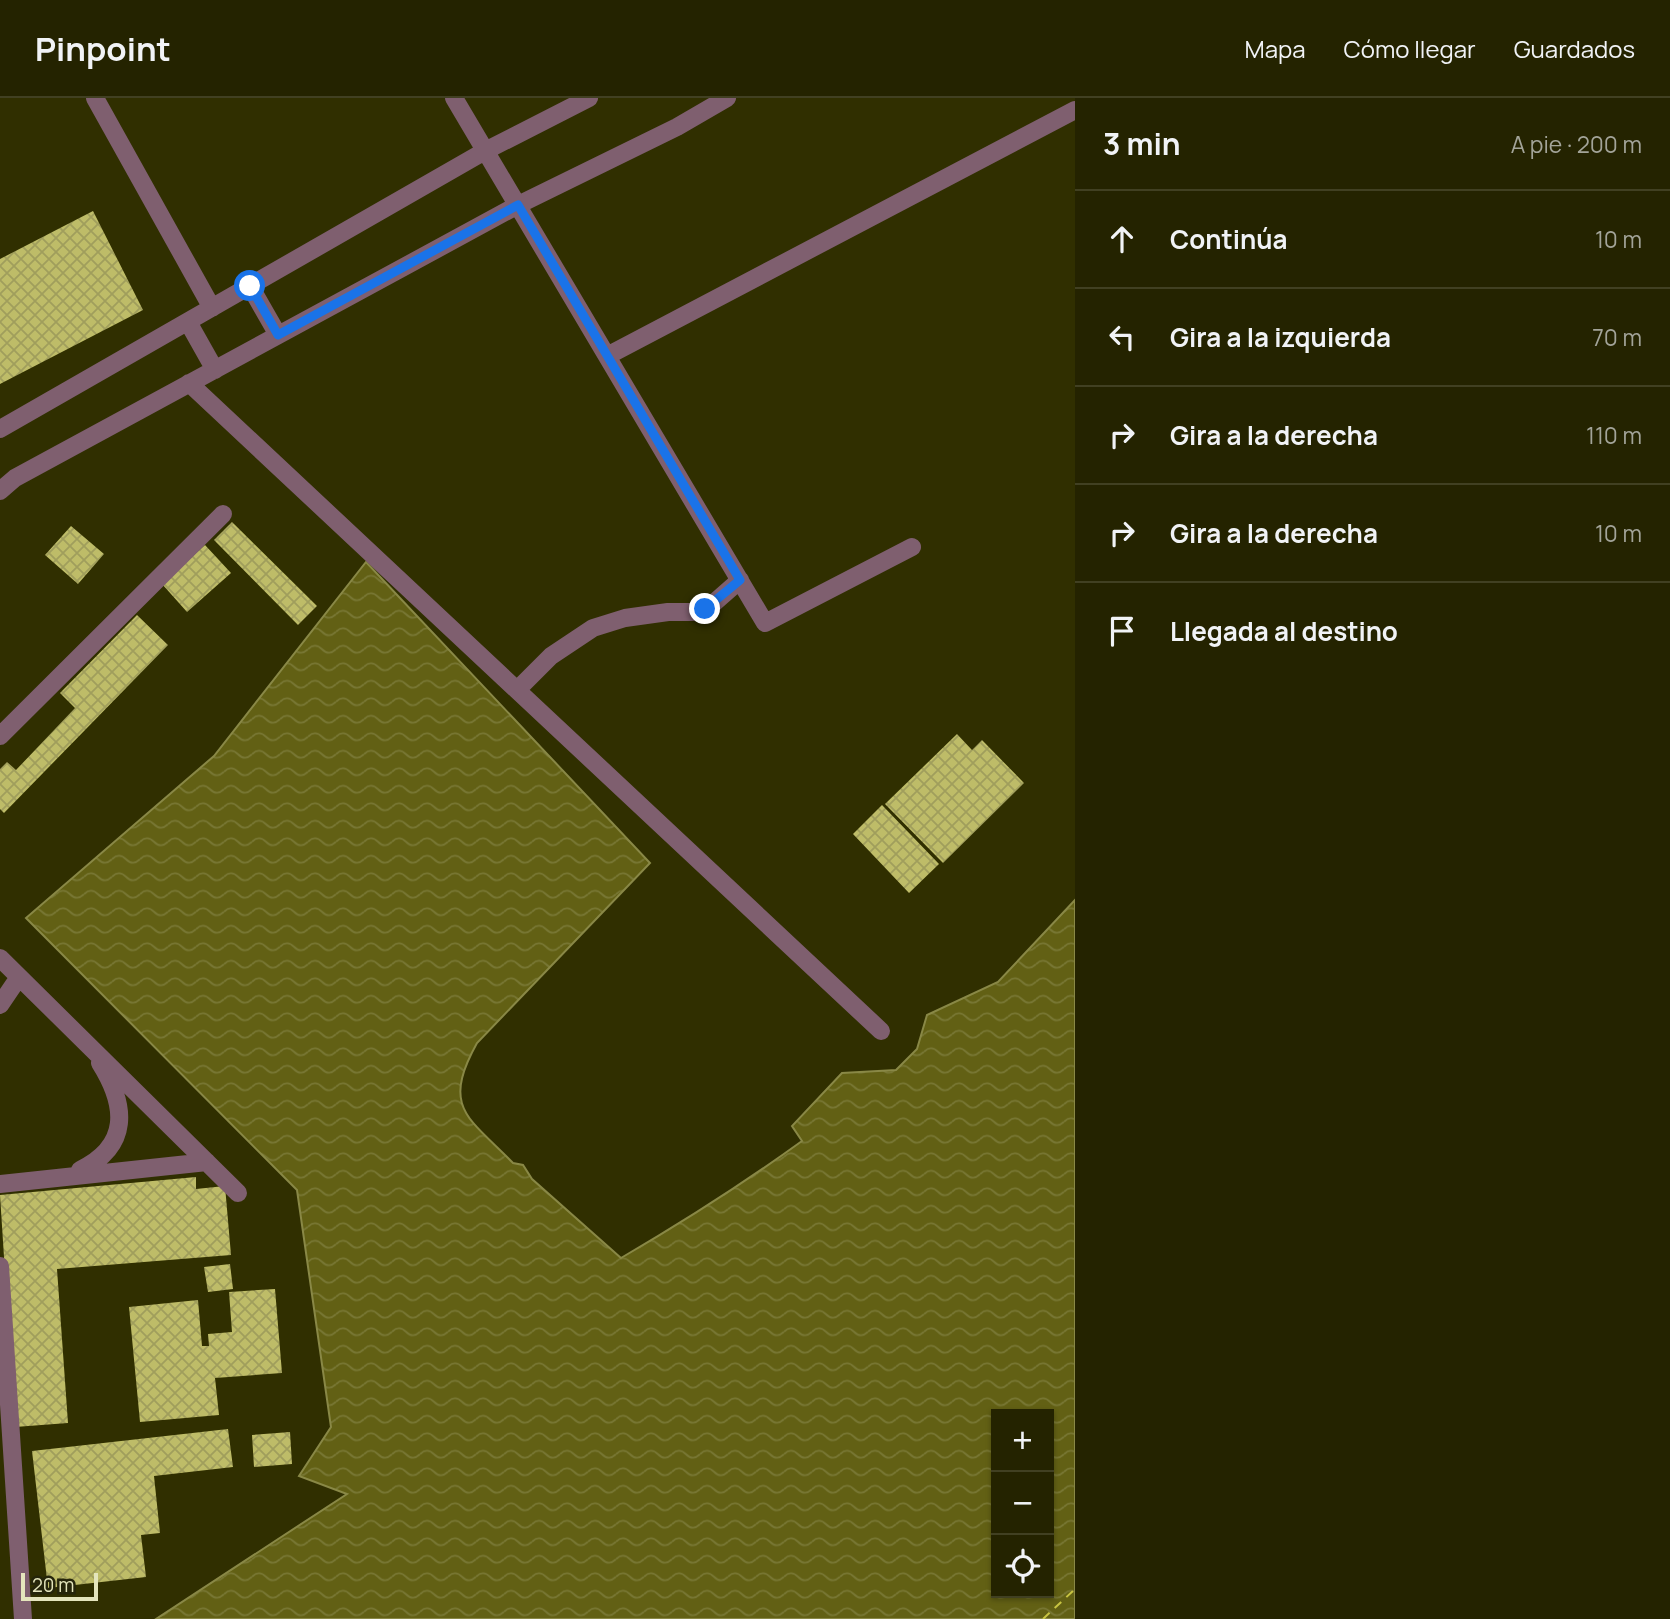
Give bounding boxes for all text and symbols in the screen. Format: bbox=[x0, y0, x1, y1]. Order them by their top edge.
text: Pinpoint bbox=[35, 26, 171, 71]
text: Mapa bbox=[1245, 32, 1306, 65]
text: Cómo llegar bbox=[1344, 32, 1476, 65]
text: Guardados bbox=[1514, 32, 1635, 65]
text: 3 min bbox=[1103, 123, 1181, 164]
text: A pie · 200 m bbox=[1511, 128, 1642, 160]
icon: ahead bbox=[1103, 220, 1141, 258]
text: Continúa bbox=[1170, 221, 1288, 257]
text: 10 m bbox=[1595, 223, 1642, 255]
route start bbox=[234, 270, 265, 301]
icon: left bbox=[1103, 318, 1141, 356]
text: Gira a la izquierda bbox=[1170, 319, 1391, 355]
text: 70 m bbox=[1592, 321, 1642, 353]
icon: right bbox=[1103, 416, 1141, 454]
text: Gira a la derecha bbox=[1170, 417, 1378, 453]
text: 110 m bbox=[1586, 419, 1642, 451]
icon: right bbox=[1103, 514, 1141, 552]
text: Gira a la derecha bbox=[1170, 515, 1378, 551]
text: 10 m bbox=[1595, 517, 1642, 549]
route end bbox=[689, 593, 720, 624]
icon: arrive bbox=[1103, 612, 1141, 650]
text: Llegada al destino bbox=[1170, 613, 1398, 649]
map controls bbox=[991, 1409, 1054, 1598]
button: + bbox=[991, 1409, 1054, 1472]
button: − bbox=[991, 1472, 1054, 1535]
button: locate bbox=[991, 1535, 1054, 1598]
scale bar bbox=[21, 1570, 98, 1602]
text: 20 m bbox=[32, 1572, 74, 1598]

